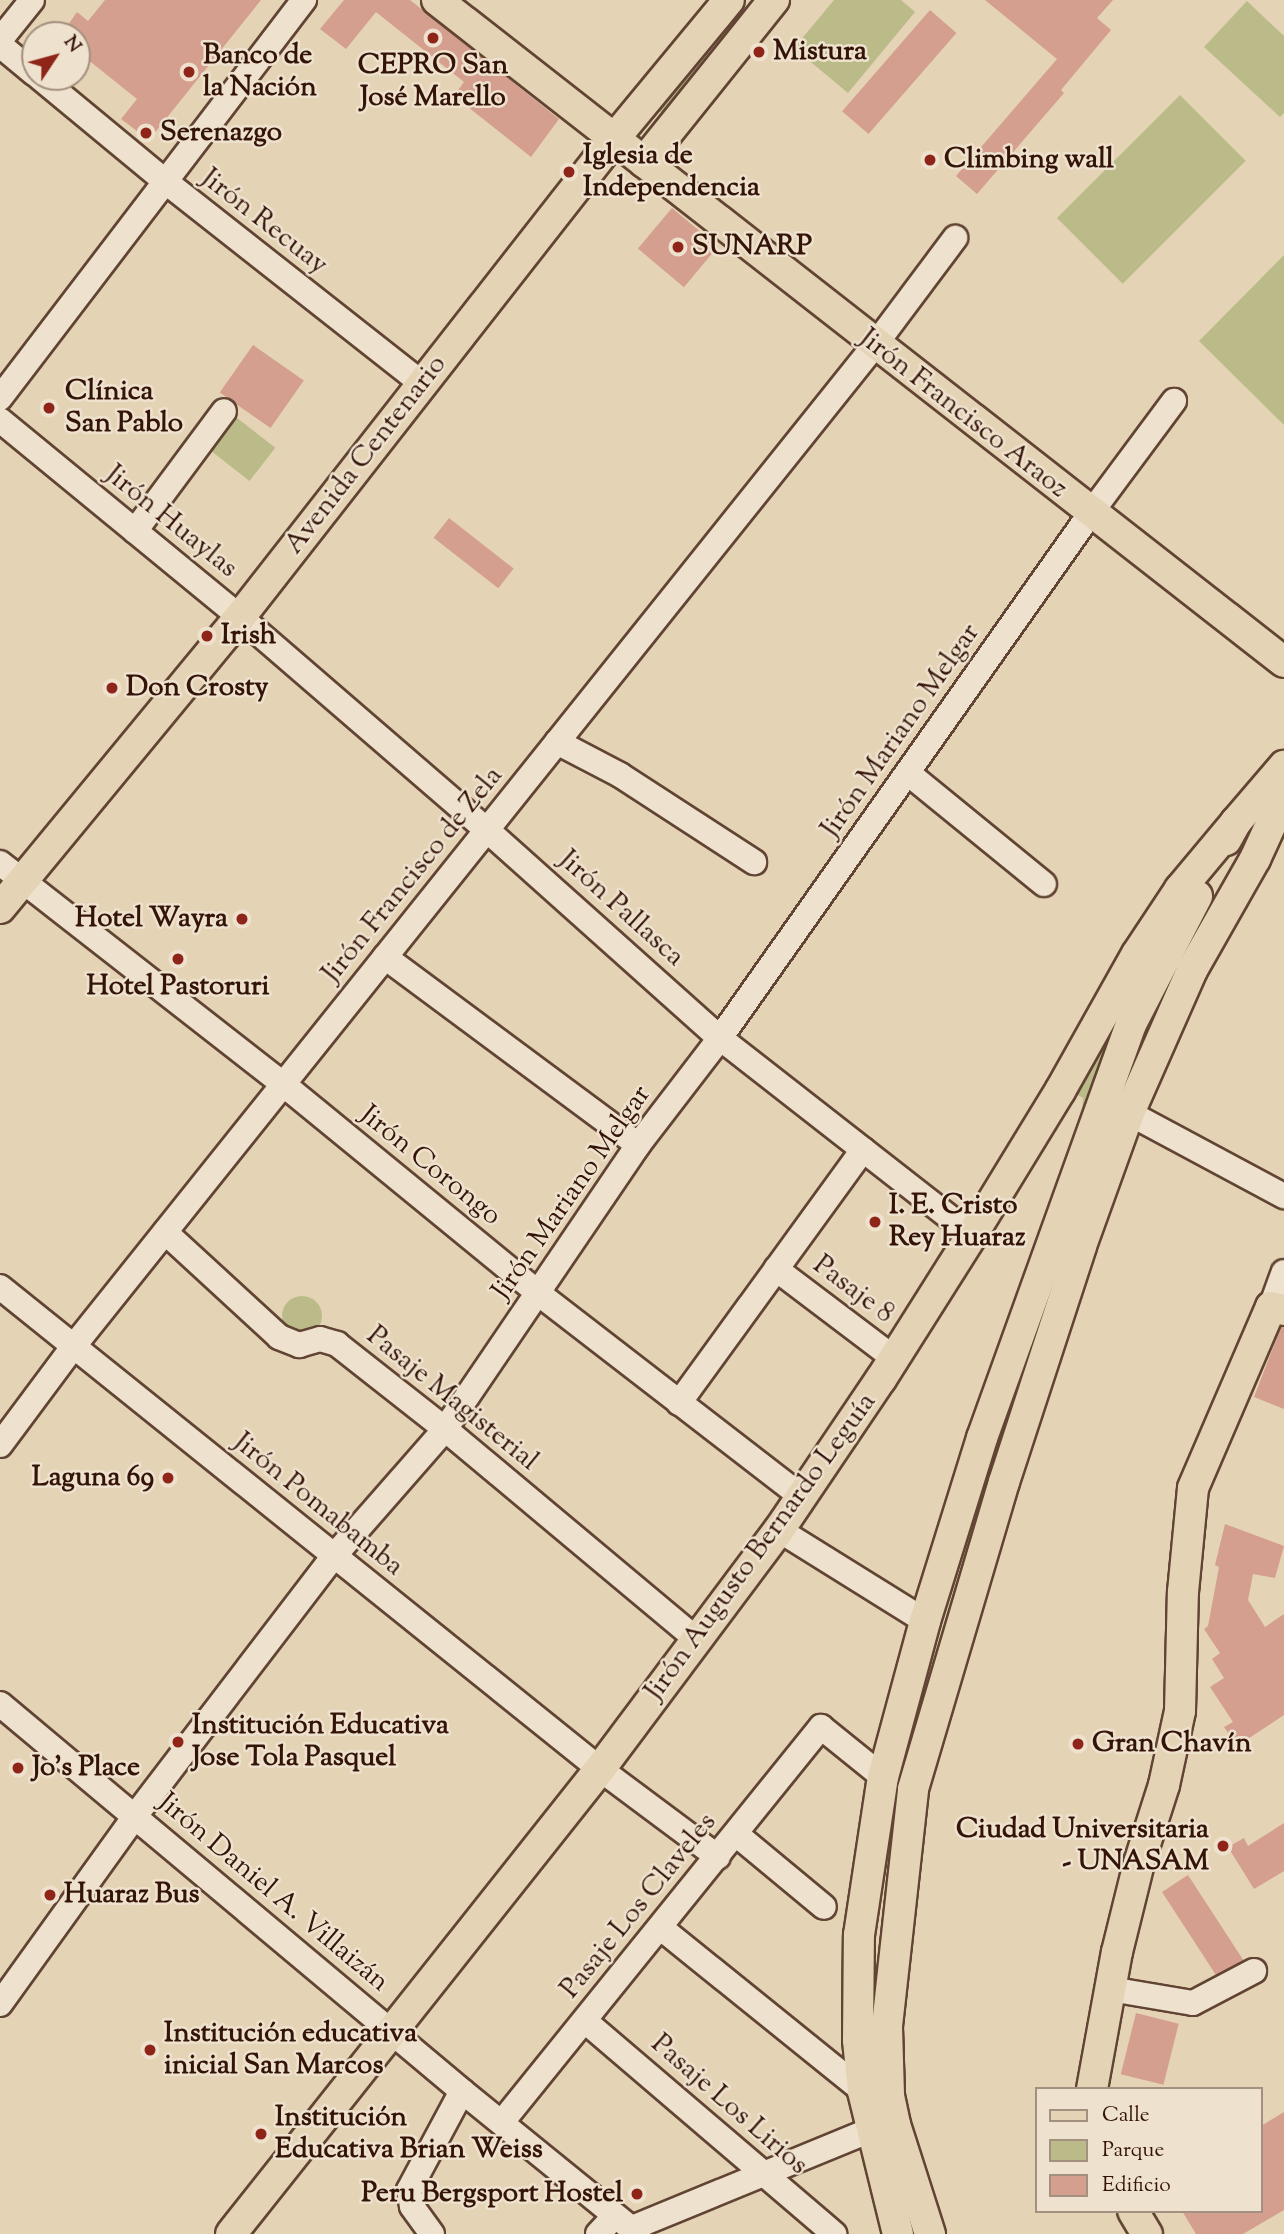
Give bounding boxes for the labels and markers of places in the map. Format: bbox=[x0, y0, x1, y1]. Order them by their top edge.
marker: CEPRO San José Marello bbox=[425, 30, 441, 46]
place label: Mistura bbox=[773, 35, 867, 69]
place label: Banco de la Nación bbox=[203, 39, 317, 105]
marker: Mistura bbox=[751, 44, 767, 60]
place label: CEPRO San José Marello bbox=[358, 49, 508, 115]
marker: Banco de la Nación bbox=[181, 64, 197, 80]
place label: Serenazgo bbox=[160, 116, 282, 150]
marker: Serenazgo bbox=[138, 125, 154, 141]
place label: Iglesia de Independencia bbox=[583, 139, 760, 205]
place label: Climbing wall bbox=[944, 143, 1114, 177]
marker: Climbing wall bbox=[922, 152, 938, 168]
marker: Iglesia de Independencia bbox=[561, 164, 577, 180]
place label: SUNARP bbox=[692, 230, 812, 264]
marker: SUNARP bbox=[670, 239, 686, 255]
place label: Clínica San Pablo bbox=[65, 375, 183, 441]
marker: Clínica San Pablo bbox=[39, 398, 59, 418]
place label: Irish bbox=[221, 619, 276, 653]
marker: Irish bbox=[199, 628, 215, 644]
place label: Don Crosty bbox=[126, 671, 269, 705]
marker: Don Crosty bbox=[104, 680, 120, 696]
place label: Hotel Wayra bbox=[75, 902, 228, 936]
marker: Hotel Wayra bbox=[234, 911, 250, 927]
marker: Hotel Pastoruri bbox=[170, 951, 186, 967]
place label: Hotel Pastoruri bbox=[87, 970, 269, 1004]
place label: I. E. Cristo Rey Huaraz bbox=[889, 1189, 1026, 1255]
marker: I. E. Cristo Rey Huaraz bbox=[867, 1214, 883, 1230]
place label: Laguna 69 bbox=[32, 1461, 154, 1495]
marker: Laguna 69 bbox=[160, 1470, 176, 1486]
place label: Institución Educativa Jose Tola Pasquel bbox=[192, 1709, 449, 1775]
place label: Gran Chavín bbox=[1092, 1727, 1252, 1761]
marker: Institución Educativa Jose Tola Pasquel bbox=[170, 1734, 186, 1750]
marker: Gran Chavín bbox=[1070, 1736, 1086, 1752]
place label: Jo's Place bbox=[32, 1751, 140, 1785]
marker: Jo's Place bbox=[10, 1760, 26, 1776]
place label: Ciudad Universitaria - UNASAM bbox=[956, 1813, 1209, 1879]
marker: Ciudad Universitaria - UNASAM bbox=[1215, 1838, 1231, 1854]
place label: Huaraz Bus bbox=[64, 1878, 200, 1912]
marker: Huaraz Bus bbox=[42, 1887, 58, 1903]
place label: Institución educativa inicial San Marcos bbox=[164, 2017, 417, 2083]
marker: Institución educativa inicial San Marcos bbox=[142, 2042, 158, 2058]
place label: Institución Educativa Brian Weiss bbox=[275, 2101, 543, 2167]
marker: Institución Educativa Brian Weiss bbox=[253, 2126, 269, 2142]
place label: Peru Bergsport Hostel bbox=[361, 2177, 623, 2211]
marker: Peru Bergsport Hostel bbox=[629, 2186, 645, 2202]

